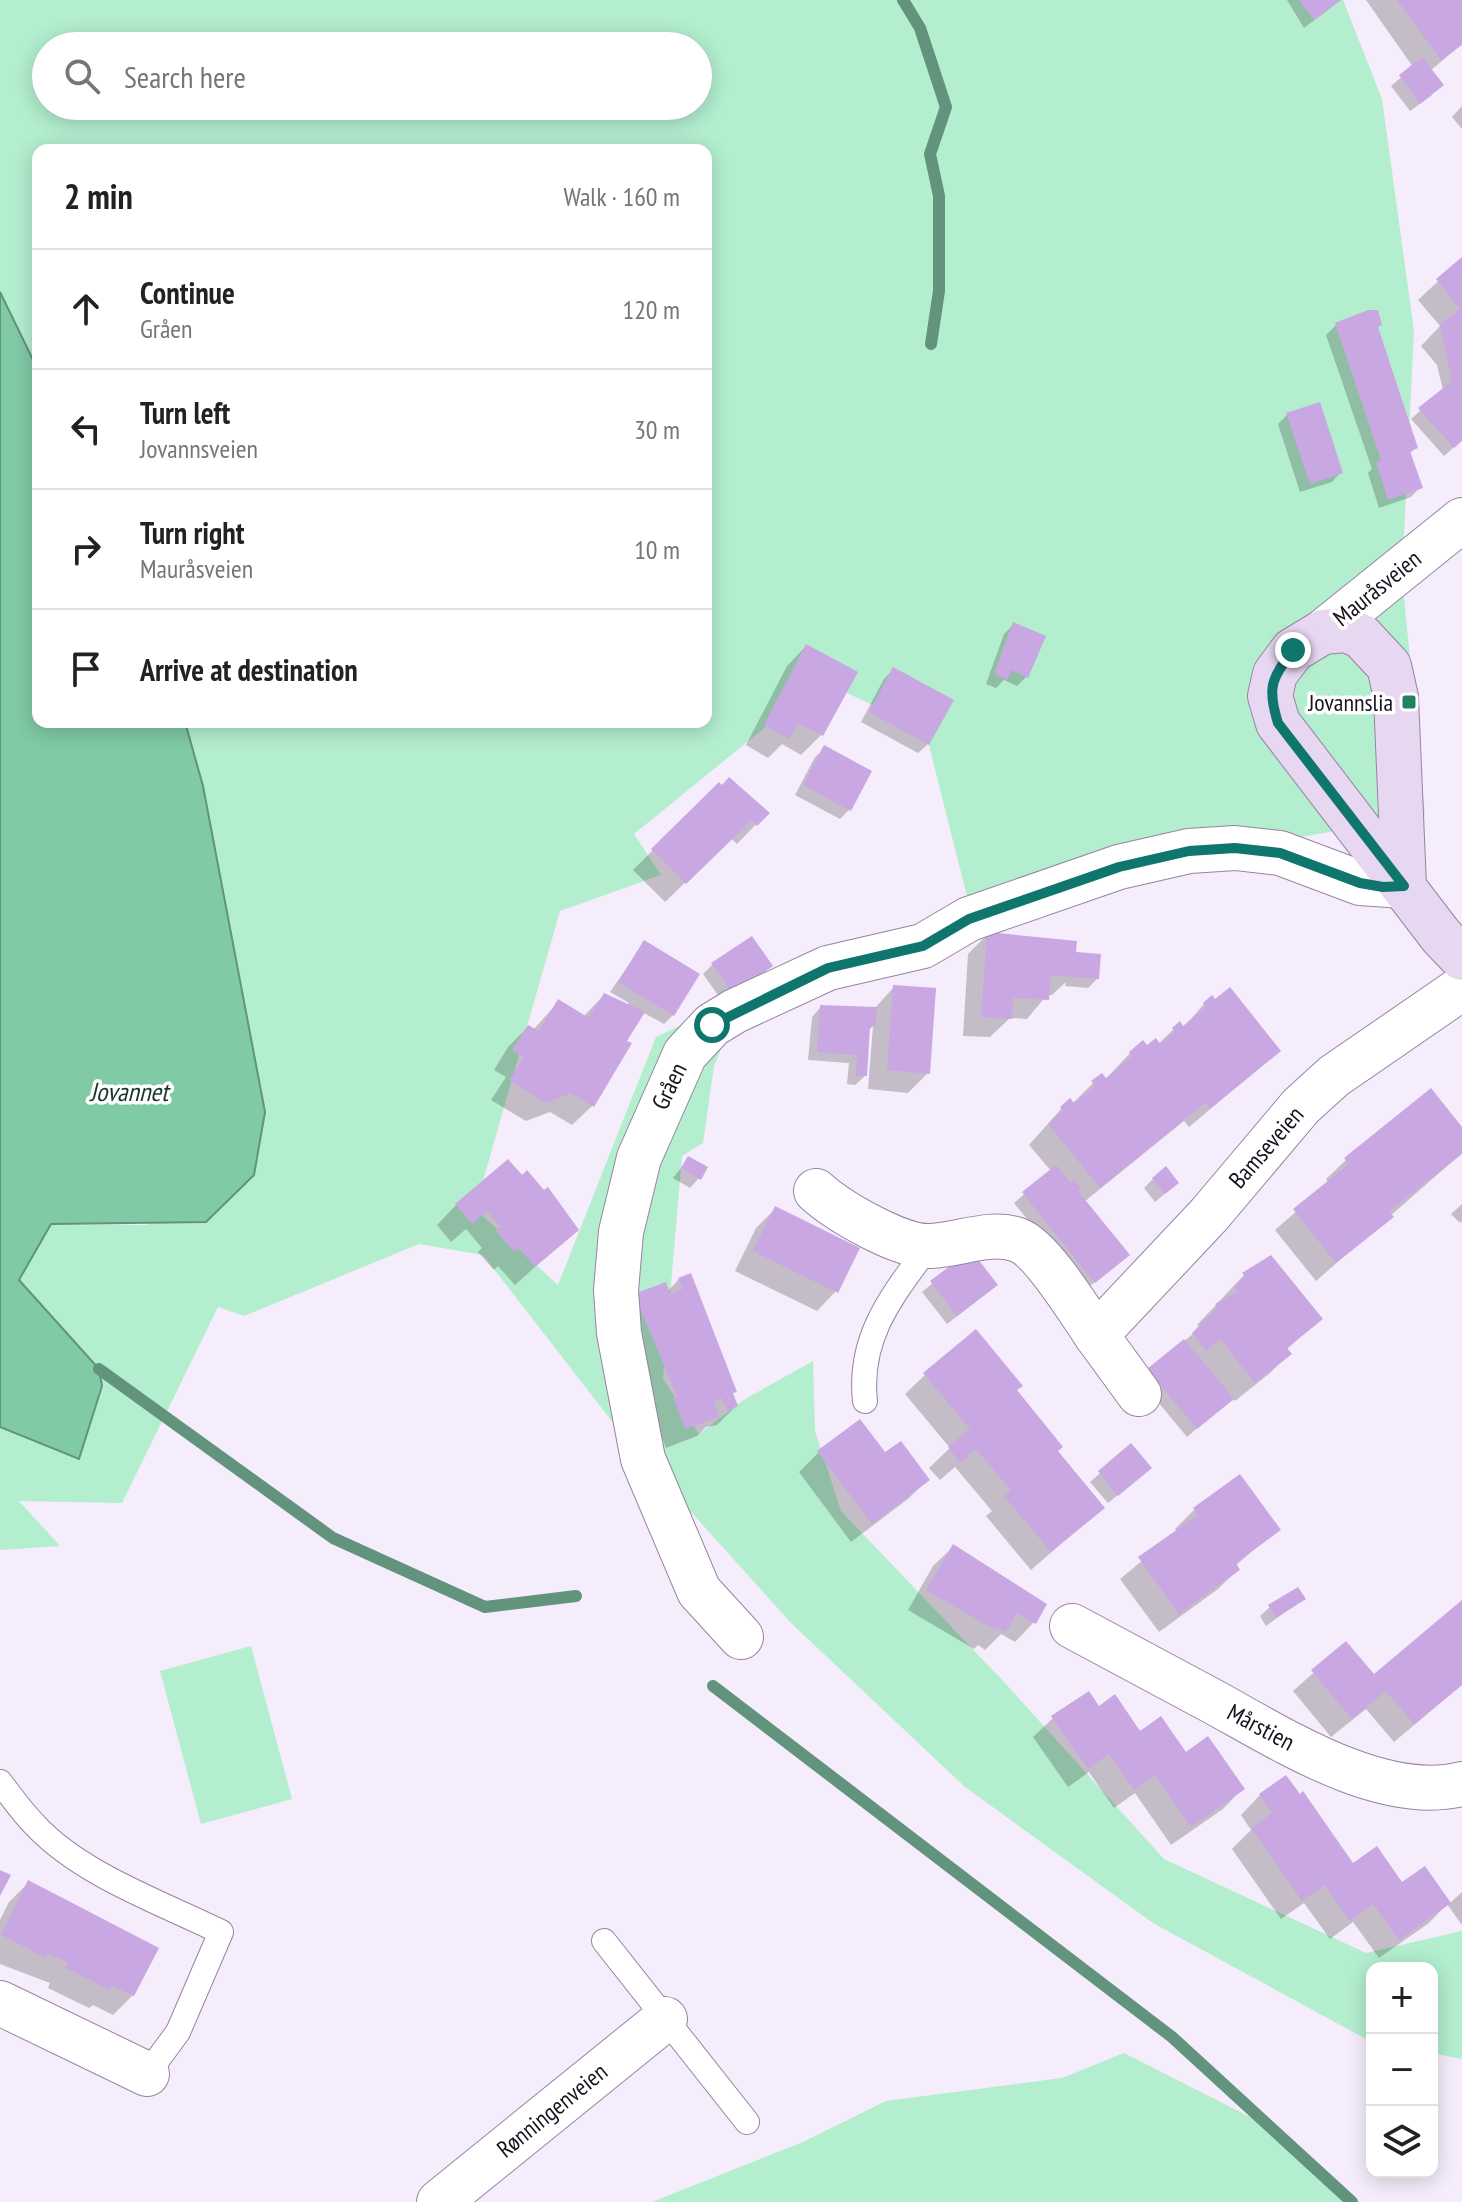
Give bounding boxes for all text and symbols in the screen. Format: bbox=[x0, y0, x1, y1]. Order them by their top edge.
search box bbox=[32, 32, 712, 120]
icon: search bbox=[60, 54, 104, 98]
text: Search here bbox=[124, 57, 246, 96]
text: 2 min bbox=[64, 174, 133, 218]
text: Walk · 160 m bbox=[563, 180, 680, 213]
text: Continue bbox=[140, 273, 235, 312]
icon: ahead bbox=[64, 287, 108, 331]
text: 120 m bbox=[622, 293, 680, 326]
text: Gråen bbox=[140, 312, 192, 345]
text: Turn left bbox=[140, 393, 230, 432]
icon: left bbox=[64, 407, 108, 451]
text: 30 m bbox=[634, 413, 680, 446]
text: Jovannsveien bbox=[140, 432, 258, 465]
text: Turn right bbox=[140, 513, 244, 552]
icon: right bbox=[64, 527, 108, 571]
text: 10 m bbox=[634, 533, 680, 566]
street label: Mauråsveien bbox=[1327, 543, 1427, 633]
text: Mauråsveien bbox=[140, 552, 253, 585]
route end bbox=[1275, 632, 1311, 668]
icon: arrive bbox=[64, 647, 108, 691]
text: Arrive at destination bbox=[140, 650, 358, 689]
place label: Jovannslia bbox=[1308, 687, 1393, 718]
marker: Jovannslia bbox=[1400, 693, 1418, 711]
route start bbox=[694, 1007, 730, 1043]
street label: Gråen bbox=[644, 1057, 694, 1115]
water label: Jovannet bbox=[89, 1075, 171, 1108]
street label: Bamseveien bbox=[1222, 1099, 1310, 1195]
street label: Mårstien bbox=[1222, 1696, 1300, 1758]
map controls bbox=[1366, 1962, 1438, 2178]
button: + bbox=[1366, 1962, 1438, 2034]
button: − bbox=[1366, 2034, 1438, 2106]
street label: Rønningenveien bbox=[490, 2056, 614, 2164]
button: layers bbox=[1366, 2106, 1438, 2178]

